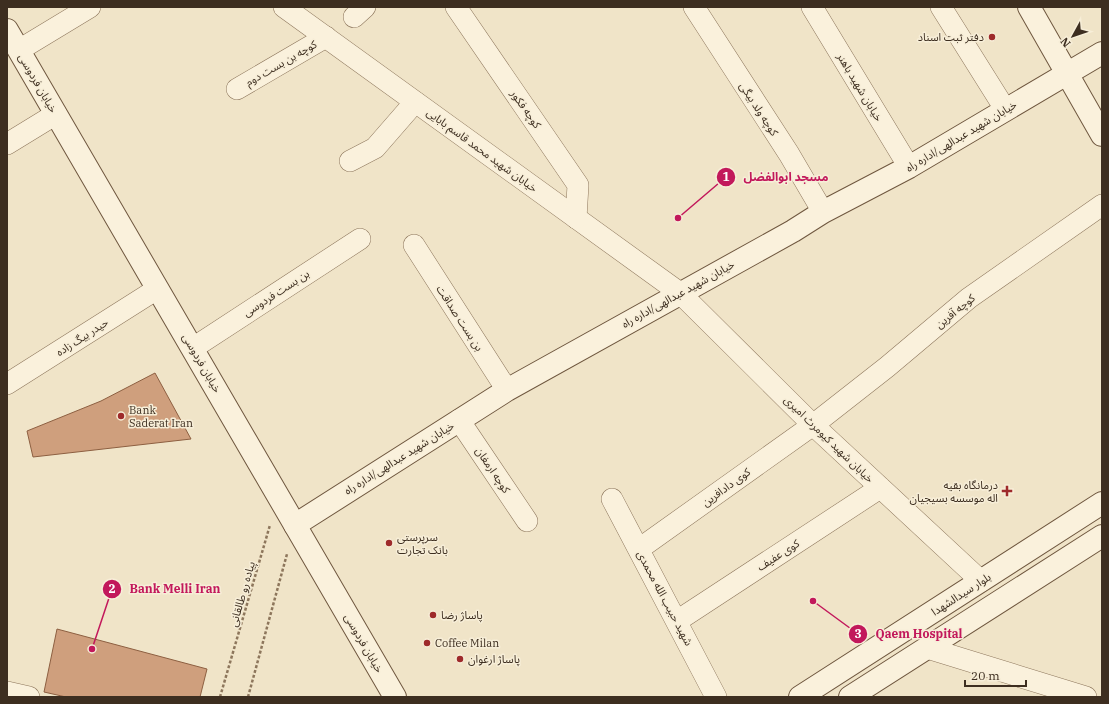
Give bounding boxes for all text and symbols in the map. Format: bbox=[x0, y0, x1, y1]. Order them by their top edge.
north arrow bbox=[1053, 16, 1093, 56]
place label: دفتر ثبت اسناد bbox=[918, 30, 984, 44]
marker: دفتر ثبت اسناد bbox=[987, 32, 997, 42]
text: N bbox=[1057, 34, 1073, 50]
street label: کوچه بن بست دوم bbox=[243, 37, 320, 90]
street label: خیابان شهید باهنر bbox=[834, 49, 886, 124]
street label: خیابان فردوسی bbox=[15, 51, 61, 115]
street label: کوچه ولد بیگی bbox=[736, 80, 782, 139]
street label: کوچه فکور bbox=[506, 86, 545, 132]
street label: خیابان شهید عبدالهی/اداره راه bbox=[903, 97, 1020, 175]
street label: خیابان شهید محمد قاسم بابایی bbox=[423, 105, 541, 197]
callout: مسجد ابوالفضل bbox=[716, 165, 836, 189]
text: 1 bbox=[722, 169, 730, 184]
text: مسجد ابوالفضل bbox=[744, 169, 828, 184]
street label: خیابان شهید عبدالهی/اداره راه bbox=[619, 257, 737, 331]
street label: بن بست فردوسی bbox=[240, 266, 312, 320]
street label: بن بست صداقت bbox=[433, 282, 487, 354]
street label: کوچه آفرین bbox=[932, 290, 979, 332]
street label: حیدر بیگ زاده bbox=[53, 315, 111, 359]
street label: خیابان فردوسی bbox=[179, 331, 225, 395]
street label: خیابان شهید کیومرث امیری bbox=[781, 392, 877, 486]
place label: Bank Saderat Iran bbox=[129, 403, 193, 430]
marker: Bank Saderat Iran bbox=[116, 411, 126, 421]
street label: خیابان شهید عبدالهی/اداره راه bbox=[341, 418, 457, 498]
street label: کوچه ارمغان bbox=[472, 444, 514, 497]
street label: کوی دادافرین bbox=[699, 464, 753, 509]
place label: درمانگاه بقیه اله موسسه بسیجیان bbox=[910, 478, 998, 505]
marker: درمانگاه بقیه اله موسسه بسیجیان bbox=[1001, 485, 1013, 497]
place label: سرپرستی بانک تجارت bbox=[397, 530, 448, 557]
street label: کوی عفیف bbox=[754, 536, 802, 574]
marker: سرپرستی بانک تجارت bbox=[384, 538, 394, 548]
street label: شهید حبیب‌ الله محمدی bbox=[634, 548, 696, 648]
street label: پیاده رو طالقانی bbox=[226, 560, 259, 629]
street label: بلوار سیدالشهدا bbox=[929, 570, 993, 618]
callout: Bank Melli Iran bbox=[102, 577, 229, 601]
text: 2 bbox=[108, 581, 116, 596]
text: Bank Melli Iran bbox=[130, 581, 221, 596]
place label: پاساژ رضا bbox=[441, 608, 483, 623]
marker: پاساژ رضا bbox=[428, 610, 438, 620]
street label: خیابان فردوسی bbox=[341, 611, 387, 675]
callout: Qaem Hospital bbox=[848, 622, 970, 646]
text: 3 bbox=[854, 626, 862, 641]
text: Qaem Hospital bbox=[876, 626, 963, 641]
place label: Coffee Milan bbox=[435, 636, 499, 650]
marker: Coffee Milan bbox=[422, 638, 432, 648]
place label: پاساژ ارغوان bbox=[468, 652, 520, 667]
marker: پاساژ ارغوان bbox=[455, 654, 465, 664]
scale bar bbox=[965, 662, 1026, 688]
text: 20 m bbox=[971, 668, 1000, 683]

